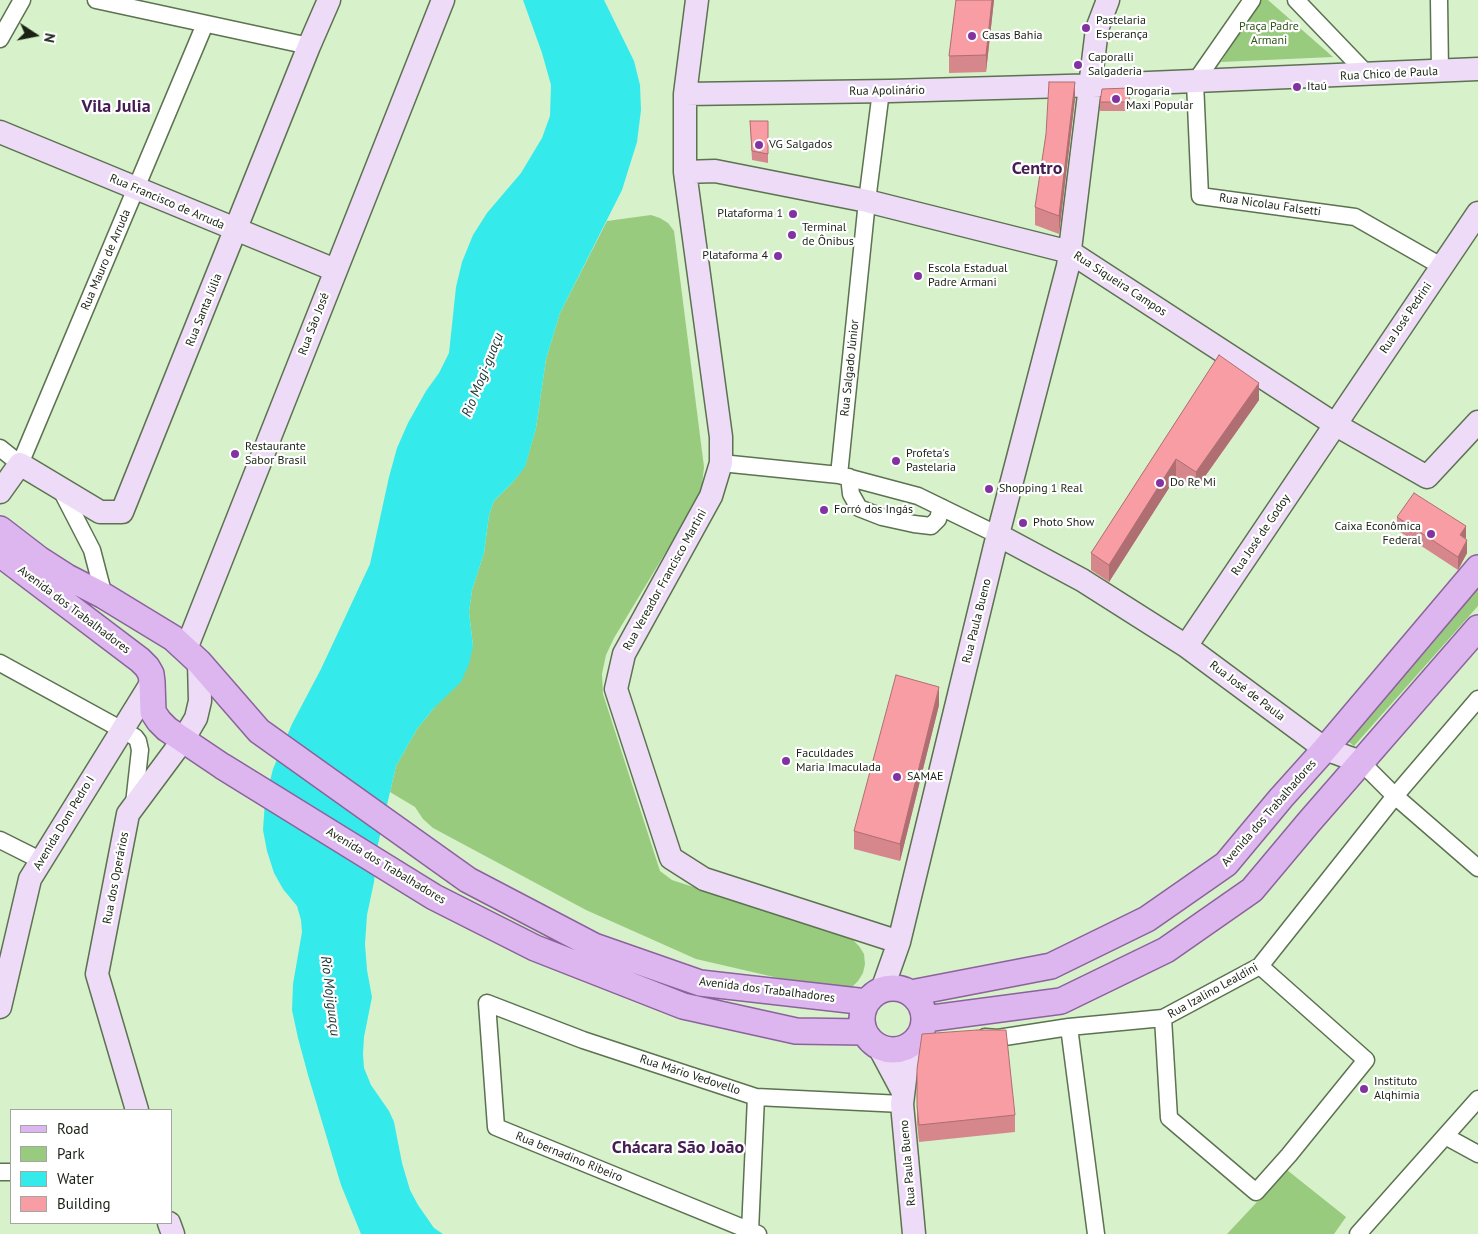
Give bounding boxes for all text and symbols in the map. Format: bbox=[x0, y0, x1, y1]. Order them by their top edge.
north arrow bbox=[10, 10, 60, 60]
place label: Pastelaria Esperança bbox=[1096, 14, 1148, 42]
park label: Praça Padre Armani bbox=[1239, 20, 1299, 48]
marker: Pastelaria Esperança bbox=[1080, 22, 1092, 34]
place label: Casas Bahia bbox=[982, 29, 1043, 43]
marker: Casas Bahia bbox=[966, 30, 978, 42]
text: N bbox=[40, 32, 59, 44]
place label: Caporalli Salgaderia bbox=[1088, 51, 1142, 79]
marker: Caporalli Salgaderia bbox=[1072, 59, 1084, 71]
street label: Rua Chico de Paula bbox=[1340, 64, 1438, 84]
place label: Itaú bbox=[1307, 80, 1327, 94]
marker: Itaú bbox=[1291, 81, 1303, 93]
street label: Rua Apolinário bbox=[849, 83, 925, 99]
place label: Drogaria Maxi Popular bbox=[1126, 85, 1193, 113]
marker: Drogaria Maxi Popular bbox=[1110, 93, 1122, 105]
district label: Vila Julia bbox=[81, 96, 151, 118]
place label: VG Salgados bbox=[769, 138, 832, 152]
marker: VG Salgados bbox=[753, 139, 765, 151]
district label: Centro bbox=[1012, 158, 1062, 180]
street label: Rua Francisco de Arruda bbox=[107, 171, 227, 233]
street label: Rua Nicolau Falsetti bbox=[1218, 191, 1322, 219]
street label: Rua Mauro de Arruda bbox=[78, 207, 134, 313]
place label: Plataforma 1 bbox=[717, 207, 783, 221]
marker: Plataforma 1 bbox=[787, 208, 799, 220]
place label: Terminal de Ônibus bbox=[802, 221, 854, 249]
marker: Terminal de Ônibus bbox=[786, 229, 798, 241]
place label: Plataforma 4 bbox=[702, 249, 768, 263]
street label: Rua Siqueira Campos bbox=[1071, 249, 1169, 319]
marker: Plataforma 4 bbox=[772, 250, 784, 262]
place label: Escola Estadual Padre Armani bbox=[928, 262, 1008, 290]
marker: Escola Estadual Padre Armani bbox=[912, 270, 924, 282]
street label: Rua Santa Júlia bbox=[183, 271, 225, 349]
street label: Rua José Pedrini bbox=[1377, 280, 1435, 356]
street label: Rua São José bbox=[296, 291, 332, 357]
street label: Rua Salgado Júnior bbox=[838, 319, 862, 417]
water label: Rio Mogi-guaçu bbox=[459, 331, 507, 419]
place label: Restaurante Sabor Brasil bbox=[245, 440, 306, 468]
place label: Profeta's Pastelaria bbox=[906, 447, 956, 475]
marker: Restaurante Sabor Brasil bbox=[229, 448, 241, 460]
marker: Profeta's Pastelaria bbox=[890, 455, 902, 467]
place label: Do Re Mi bbox=[1170, 476, 1216, 490]
marker: Do Re Mi bbox=[1154, 477, 1166, 489]
place label: Shopping 1 Real bbox=[999, 482, 1083, 496]
marker: Shopping 1 Real bbox=[983, 483, 995, 495]
street label: Rua José de Godoy bbox=[1229, 492, 1293, 578]
place label: Forró dos Ingás bbox=[834, 503, 913, 517]
marker: Forró dos Ingás bbox=[818, 504, 830, 516]
street label: Rua Vereador Francisco Martini bbox=[620, 507, 710, 653]
place label: Photo Show bbox=[1033, 516, 1094, 530]
marker: Photo Show bbox=[1017, 517, 1029, 529]
place label: Caixa Econômica Federal bbox=[1335, 520, 1421, 548]
marker: Caixa Econômica Federal bbox=[1425, 528, 1437, 540]
street label: Avenida dos Trabalhadores bbox=[15, 563, 133, 657]
street label: Rua Paula Bueno bbox=[960, 577, 994, 665]
street label: Rua José de Paula bbox=[1206, 658, 1288, 724]
place label: Faculdades Maria Imaculada bbox=[796, 747, 881, 775]
marker: Faculdades Maria Imaculada bbox=[780, 755, 792, 767]
street label: Avenida dos Trabalhadores bbox=[1219, 757, 1319, 869]
place label: SAMAE bbox=[907, 770, 943, 784]
marker: SAMAE bbox=[891, 771, 903, 783]
street label: Avenida Dom Pedro I bbox=[30, 773, 98, 873]
street label: Avenida dos Trabalhadores bbox=[324, 825, 448, 907]
street label: Rua dos Operários bbox=[100, 831, 132, 925]
water label: Rio Mojiguaçu bbox=[317, 955, 343, 1037]
street label: Rua Izalino Lealdini bbox=[1165, 960, 1261, 1022]
street label: Avenida dos Trabalhadores bbox=[698, 975, 836, 1005]
street label: Rua Mário Vedovello bbox=[638, 1052, 742, 1098]
place label: Instituto Alqhimia bbox=[1374, 1075, 1420, 1103]
marker: Instituto Alqhimia bbox=[1358, 1083, 1370, 1095]
legend bbox=[10, 1109, 172, 1224]
text: Road bbox=[57, 1119, 89, 1138]
street label: Rua Paula Bueno bbox=[897, 1119, 919, 1207]
street label: Rua bernadino Ribeiro bbox=[513, 1129, 625, 1185]
district label: Chácara São João bbox=[612, 1137, 744, 1159]
text: Park bbox=[57, 1144, 85, 1163]
text: Water bbox=[57, 1169, 94, 1188]
text: Building bbox=[57, 1194, 111, 1213]

